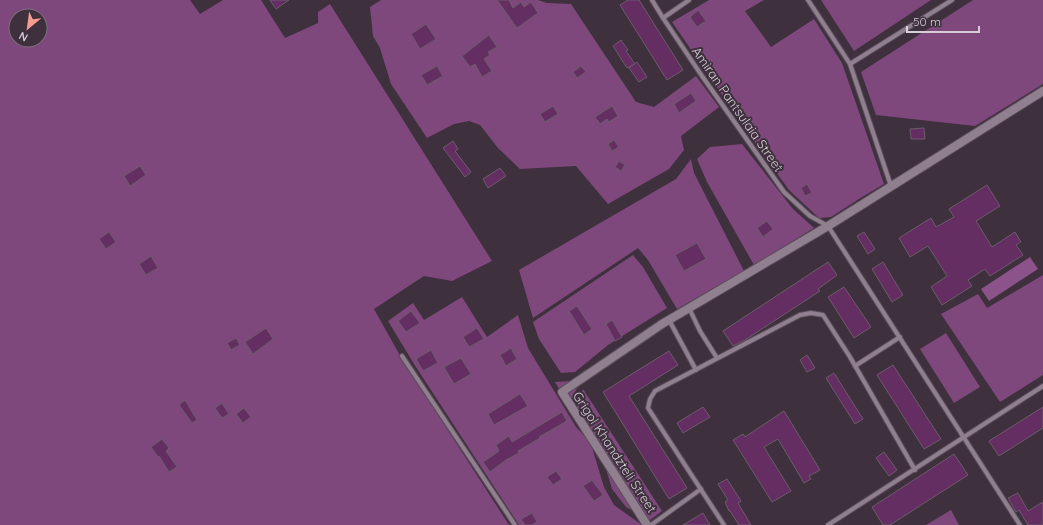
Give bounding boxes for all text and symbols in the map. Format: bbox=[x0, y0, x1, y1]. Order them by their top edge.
north arrow bbox=[8, 8, 48, 48]
scale bar bbox=[907, 8, 979, 34]
text: 50 m bbox=[913, 14, 941, 29]
text: N bbox=[16, 29, 30, 45]
street label: Amiran Pantsulaia Street bbox=[689, 44, 787, 174]
street label: Grigol Khandzteli Street bbox=[570, 388, 660, 516]

